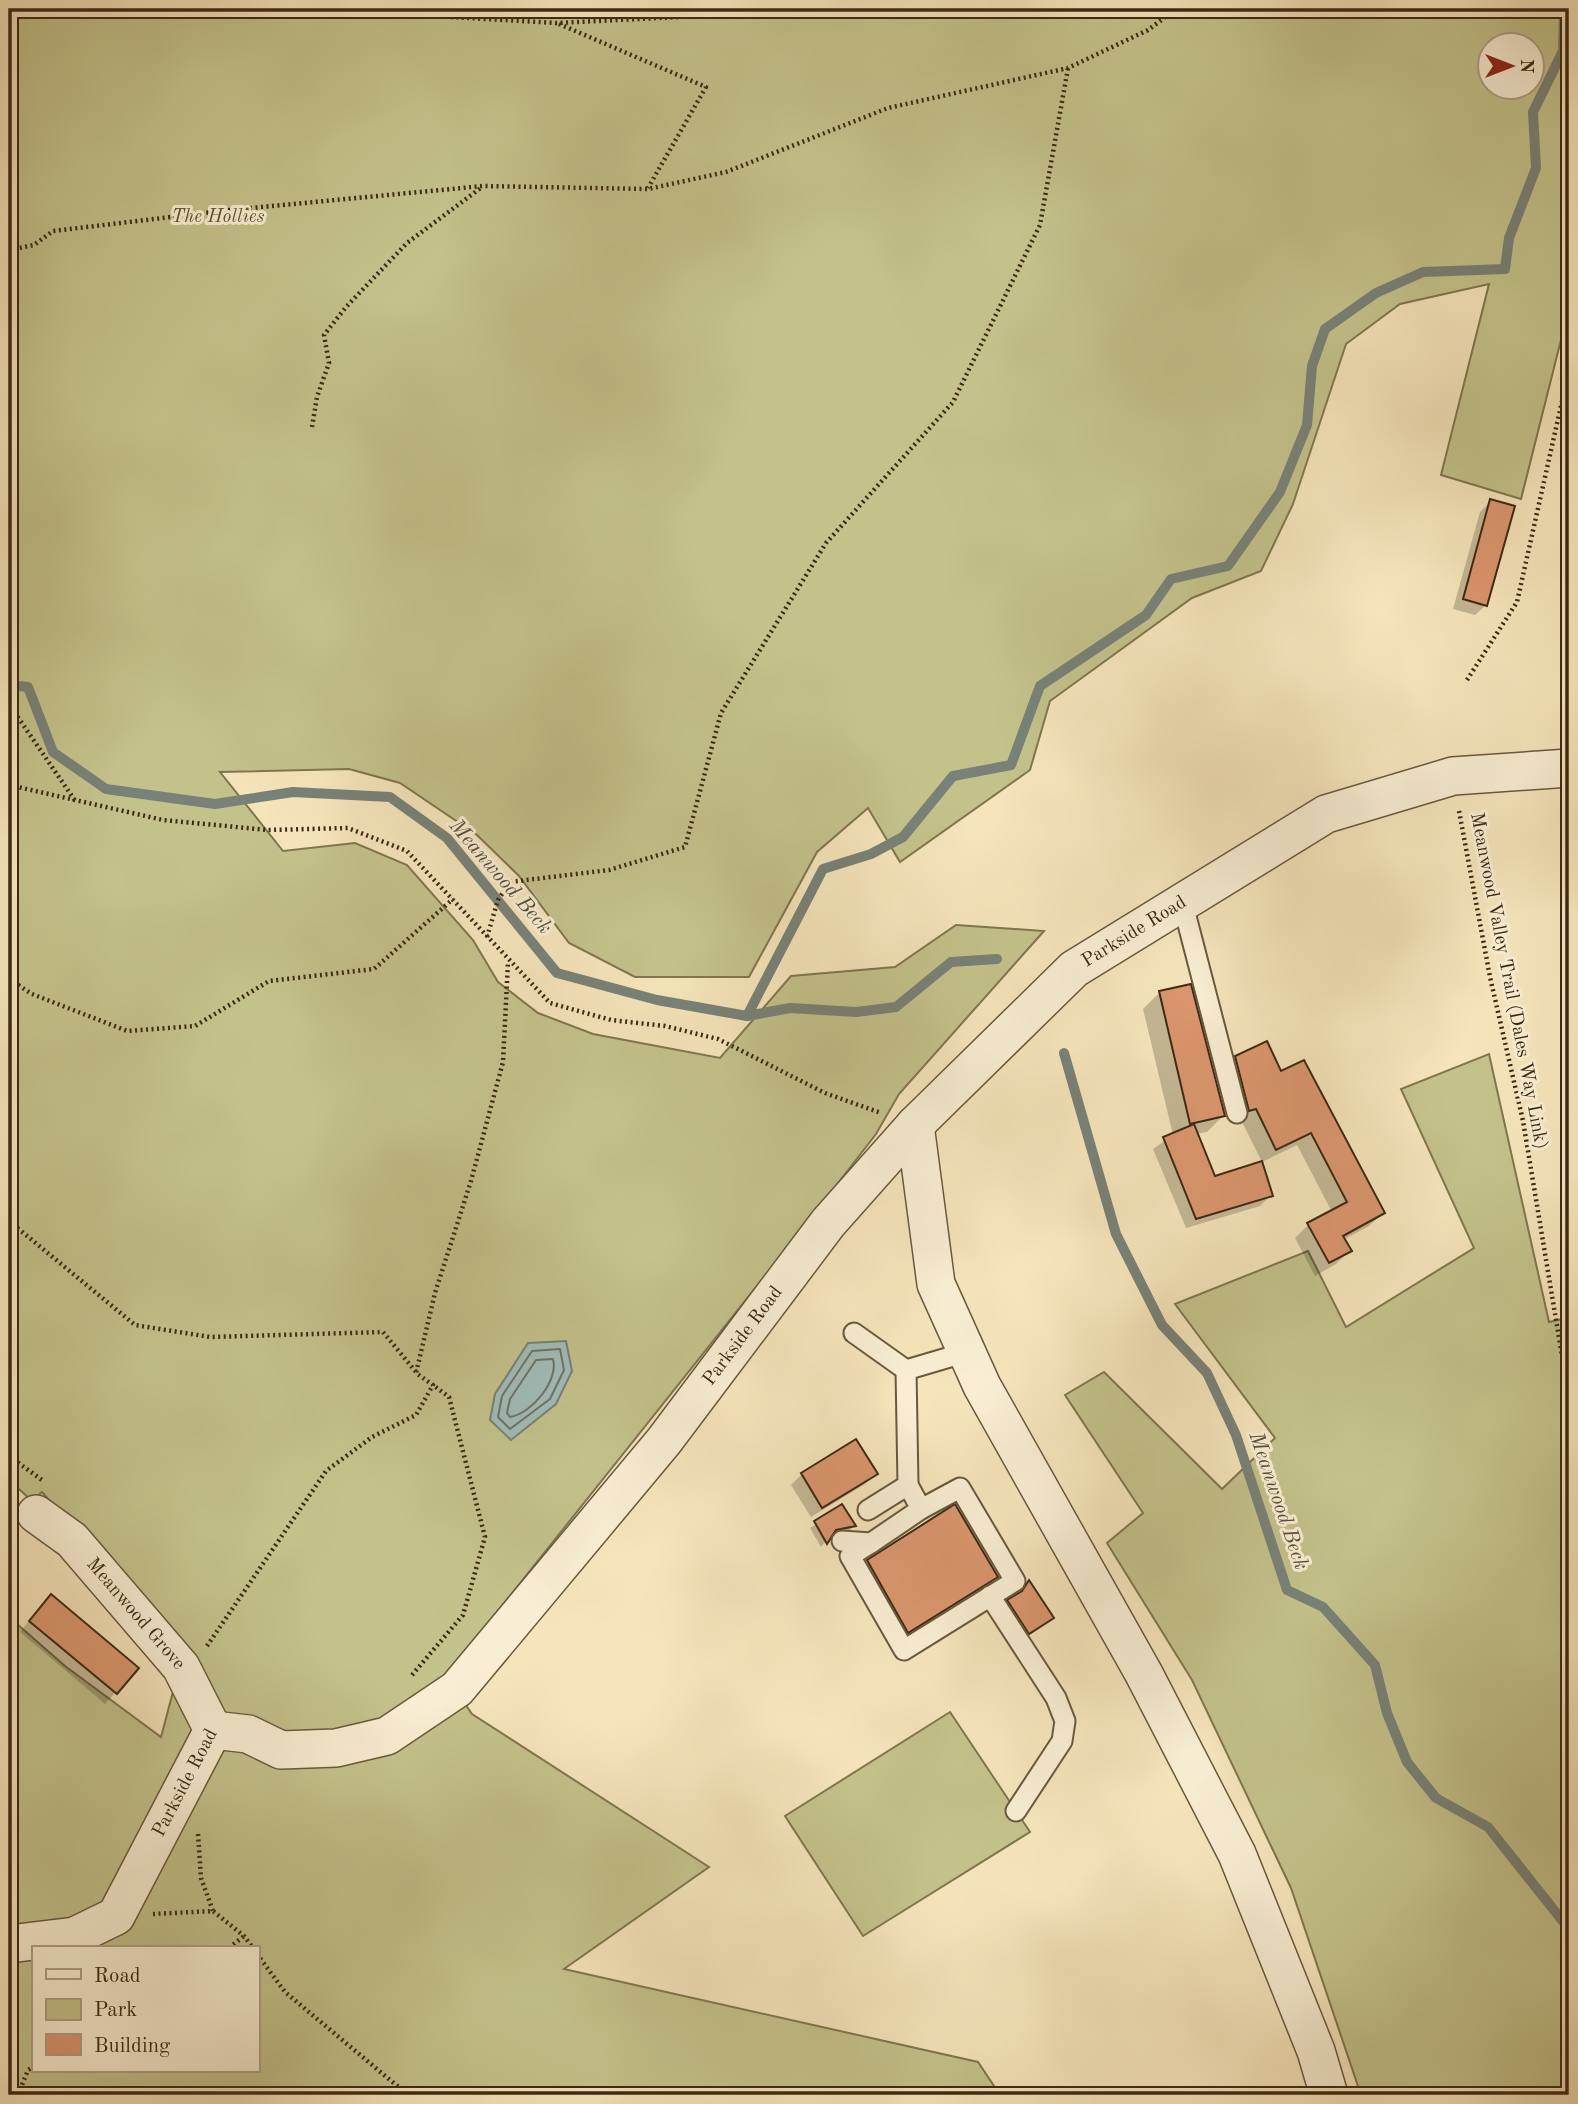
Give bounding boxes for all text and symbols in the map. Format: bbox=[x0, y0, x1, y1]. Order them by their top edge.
north arrow bbox=[1476, 32, 1546, 102]
text: N bbox=[1516, 59, 1535, 74]
park label: The Hollies bbox=[171, 208, 265, 227]
street label: Meanwood Valley Trail (Dales Way Link) bbox=[1466, 811, 1551, 1151]
water label: Meanwood Beck bbox=[444, 815, 555, 938]
street label: Parkside Road bbox=[1079, 893, 1190, 971]
street label: Parkside Road bbox=[700, 1283, 786, 1389]
water label: Meanwood Beck bbox=[1244, 1428, 1311, 1573]
street label: Meanwood Grove bbox=[83, 1555, 188, 1673]
street label: Parkside Road bbox=[149, 1726, 221, 1840]
legend bbox=[32, 1946, 259, 2072]
text: Road bbox=[94, 1966, 141, 1987]
text: Park bbox=[94, 2000, 137, 2021]
text: Building bbox=[94, 2036, 171, 2057]

